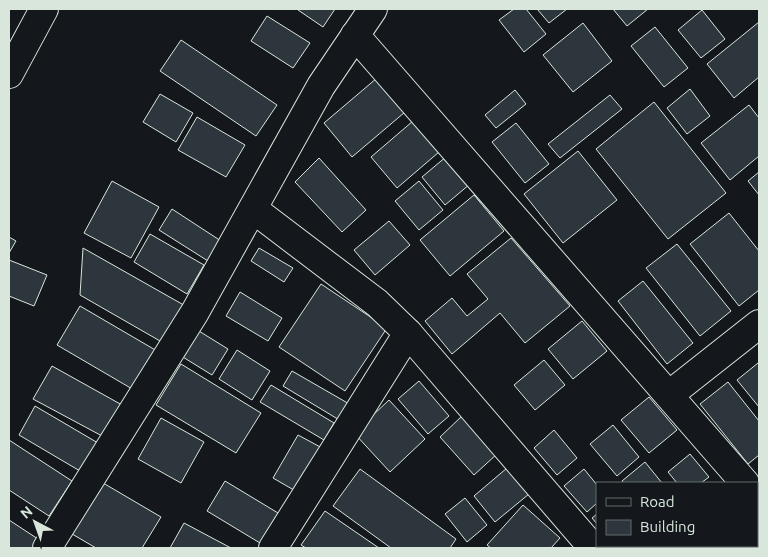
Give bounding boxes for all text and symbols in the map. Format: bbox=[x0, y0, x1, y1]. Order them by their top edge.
legend bbox=[596, 482, 758, 547]
text: Road bbox=[640, 493, 675, 510]
north arrow bbox=[10, 497, 60, 547]
text: N bbox=[17, 503, 36, 522]
text: Building bbox=[640, 518, 695, 535]

